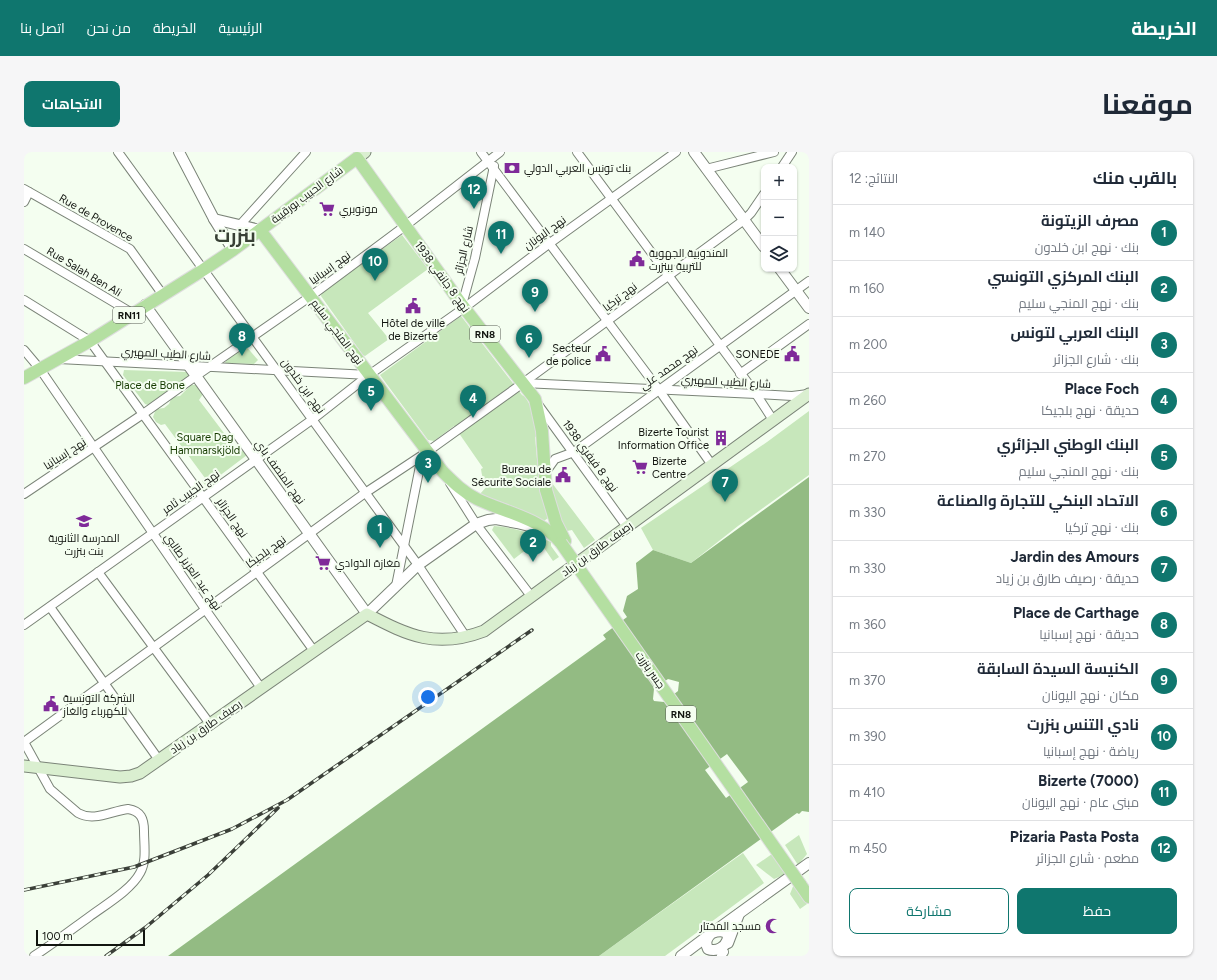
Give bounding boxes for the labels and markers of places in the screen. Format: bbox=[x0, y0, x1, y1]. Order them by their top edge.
bank icon: بنك تونس العربي الدولي bbox=[503, 159, 521, 177]
place label: بنك تونس العربي الدولي bbox=[524, 162, 631, 177]
pin: 12 bbox=[461, 176, 487, 209]
supermarket icon: مونوبري bbox=[318, 200, 336, 218]
place label: مونوبري bbox=[339, 203, 378, 218]
pin: 11 bbox=[488, 221, 514, 254]
place label: المندوبية الجهوية للتربية ببنزرت bbox=[649, 247, 728, 273]
pin: 10 bbox=[362, 248, 388, 281]
public building icon: المندوبية الجهوية للتربية ببنزرت bbox=[628, 250, 646, 268]
pin: 9 bbox=[522, 279, 548, 312]
public building icon: Hôtel de ville de Bizerte bbox=[404, 297, 422, 315]
place label: Hôtel de ville de Bizerte bbox=[381, 317, 445, 343]
pin: 8 bbox=[229, 323, 255, 356]
pin: 6 bbox=[516, 325, 542, 358]
place label: Secteur de police bbox=[546, 342, 591, 368]
public building icon: Secteur de police bbox=[594, 345, 612, 363]
public building icon: SONEDE bbox=[783, 345, 801, 363]
place label: SONEDE bbox=[736, 348, 780, 361]
pin: 5 bbox=[358, 378, 384, 411]
pin: 4 bbox=[460, 385, 486, 418]
place label: Bizerte Tourist Information Office bbox=[618, 426, 709, 452]
building icon: Bizerte Tourist Information Office bbox=[712, 429, 730, 447]
pin: 3 bbox=[415, 450, 441, 483]
place label: Bizerte Centre bbox=[652, 455, 687, 481]
supermarket icon: Bizerte Centre bbox=[631, 458, 649, 476]
place label: Bureau de Sécurite Sociale bbox=[471, 463, 551, 489]
public building icon: Bureau de Sécurite Sociale bbox=[554, 466, 572, 484]
pin: 7 bbox=[712, 469, 738, 502]
school or university icon: المدرسة الثانوية بنت بنزرت bbox=[75, 512, 93, 530]
pin: 1 bbox=[367, 515, 393, 548]
pin: 2 bbox=[520, 529, 546, 562]
place label: المدرسة الثانوية بنت بنزرت bbox=[48, 532, 120, 558]
supermarket icon: مغازة الذوادي bbox=[314, 554, 332, 572]
place label: مغازة الذوادي bbox=[335, 557, 400, 572]
place label: الشركة التونسية للكهرباء والغاز bbox=[62, 692, 135, 718]
public building icon: الشركة التونسية للكهرباء والغاز bbox=[42, 695, 60, 713]
mosque icon: مسجد المختار bbox=[764, 917, 782, 935]
place label: مسجد المختار bbox=[699, 920, 761, 933]

